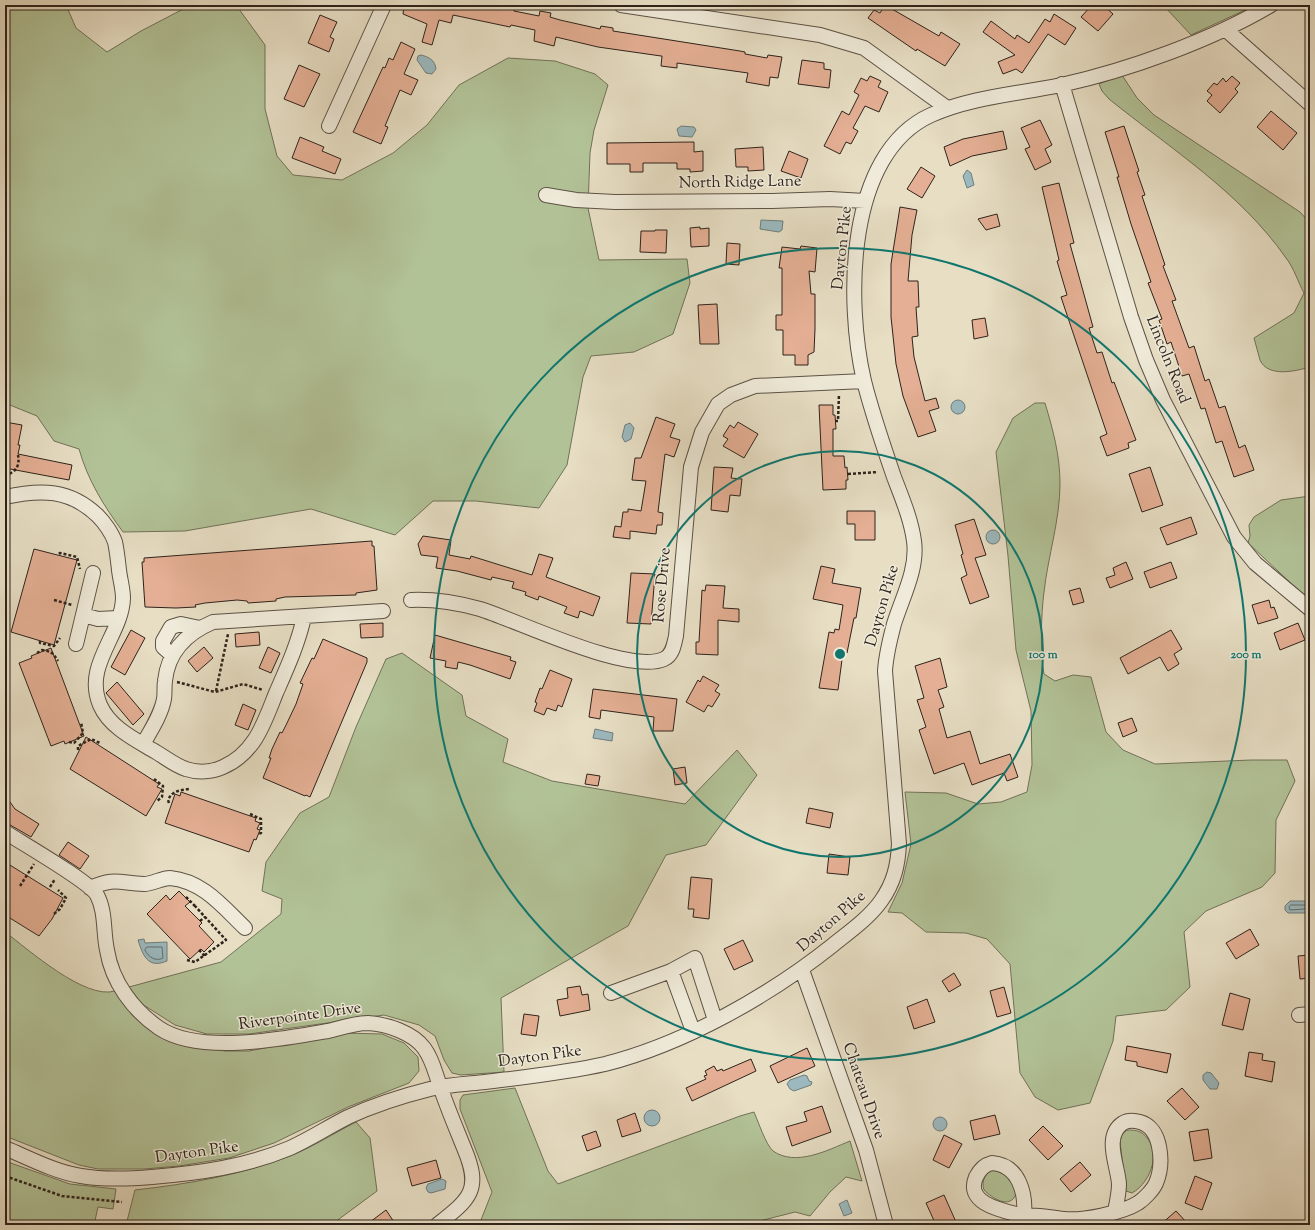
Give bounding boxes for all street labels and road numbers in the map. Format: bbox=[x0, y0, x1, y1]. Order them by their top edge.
street label: North Ridge Lane bbox=[678, 170, 802, 196]
street label: Dayton Pike bbox=[827, 205, 859, 291]
street label: Lincoln Road bbox=[1139, 313, 1195, 407]
street label: Rose Drive bbox=[648, 546, 678, 624]
street label: Dayton Pike bbox=[860, 562, 906, 650]
street label: Dayton Pike bbox=[793, 886, 871, 958]
street label: Riverpointe Drive bbox=[237, 997, 363, 1037]
street label: Dayton Pike bbox=[497, 1040, 583, 1074]
street label: Chateau Drive bbox=[836, 1040, 890, 1142]
street label: Dayton Pike bbox=[154, 1136, 240, 1170]

